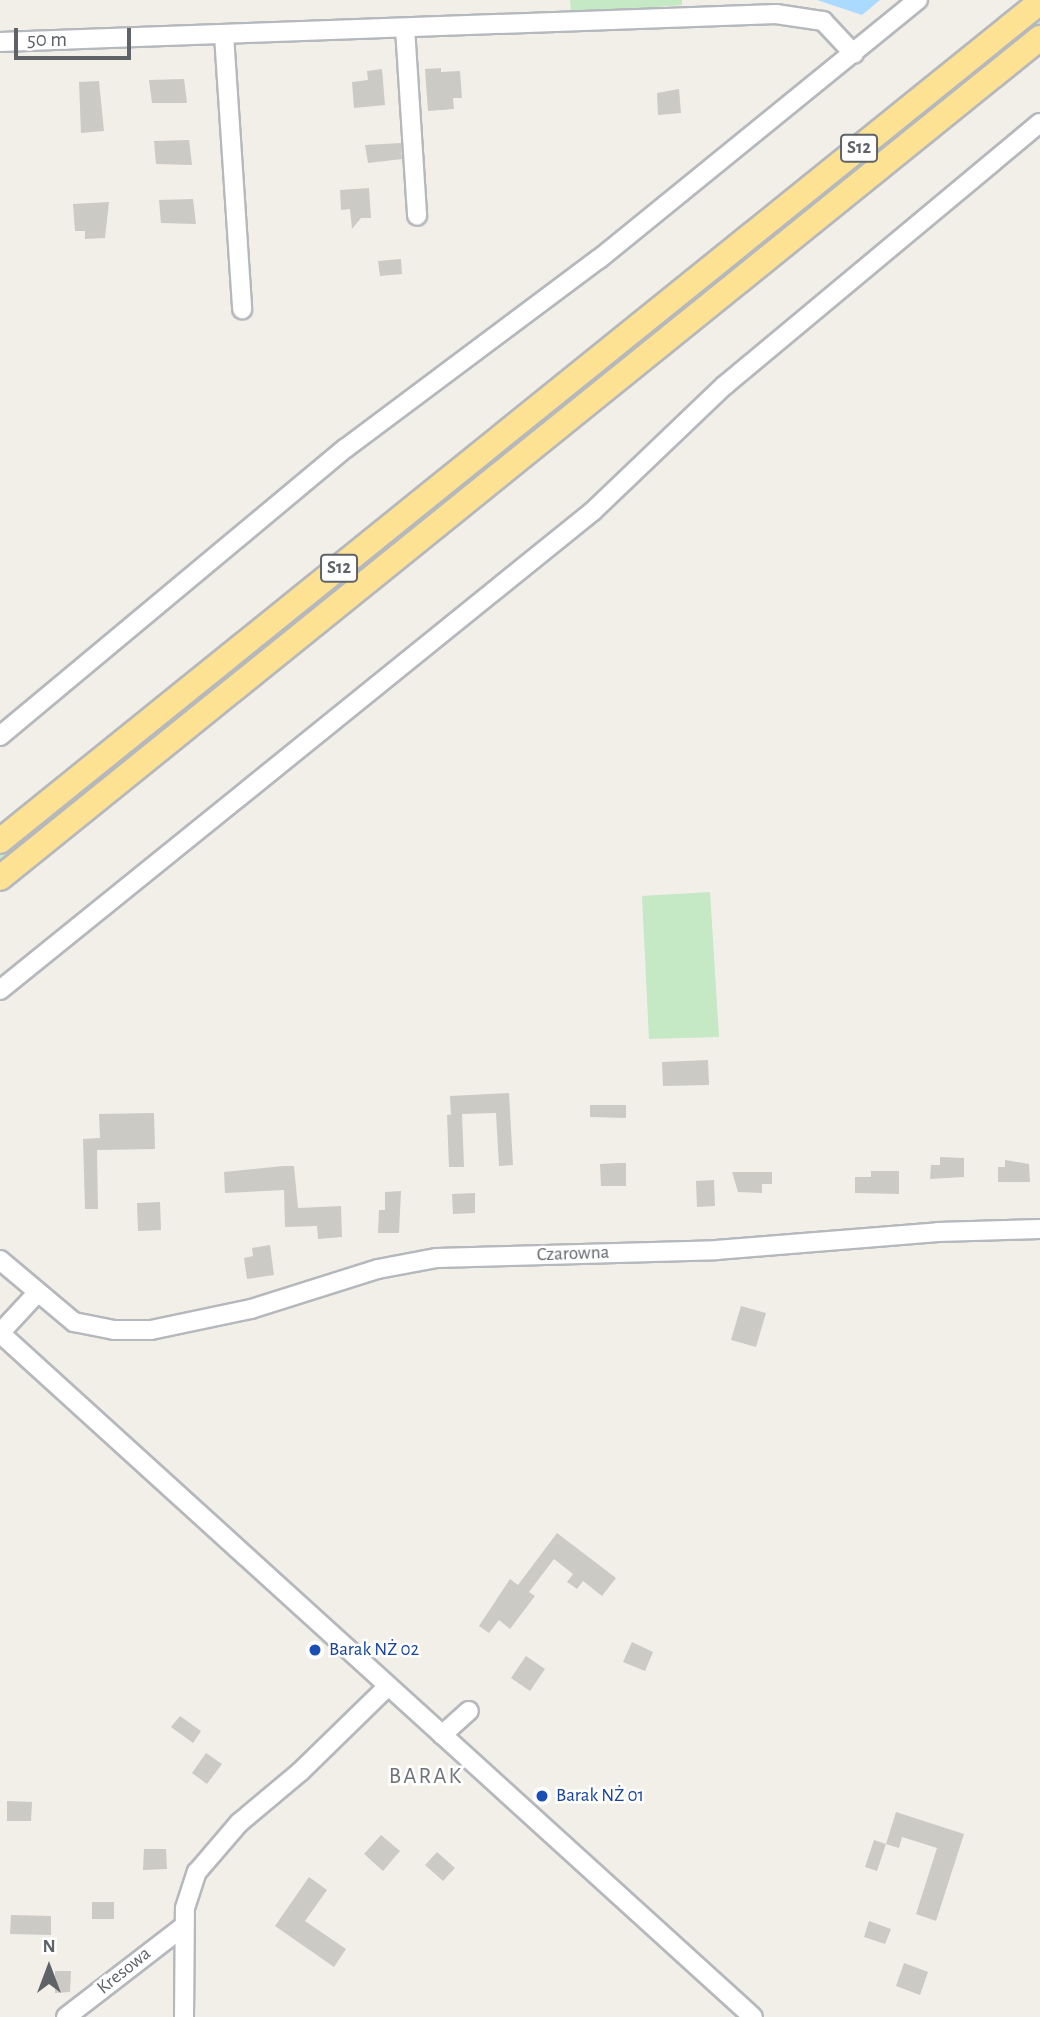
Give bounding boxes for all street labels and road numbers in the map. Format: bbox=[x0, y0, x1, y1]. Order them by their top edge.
road number: S12 bbox=[840, 134, 878, 162]
road number: S12 bbox=[320, 554, 358, 582]
street label: Czarowna bbox=[536, 1241, 610, 1267]
street label: Kresowa bbox=[93, 1942, 155, 2000]

